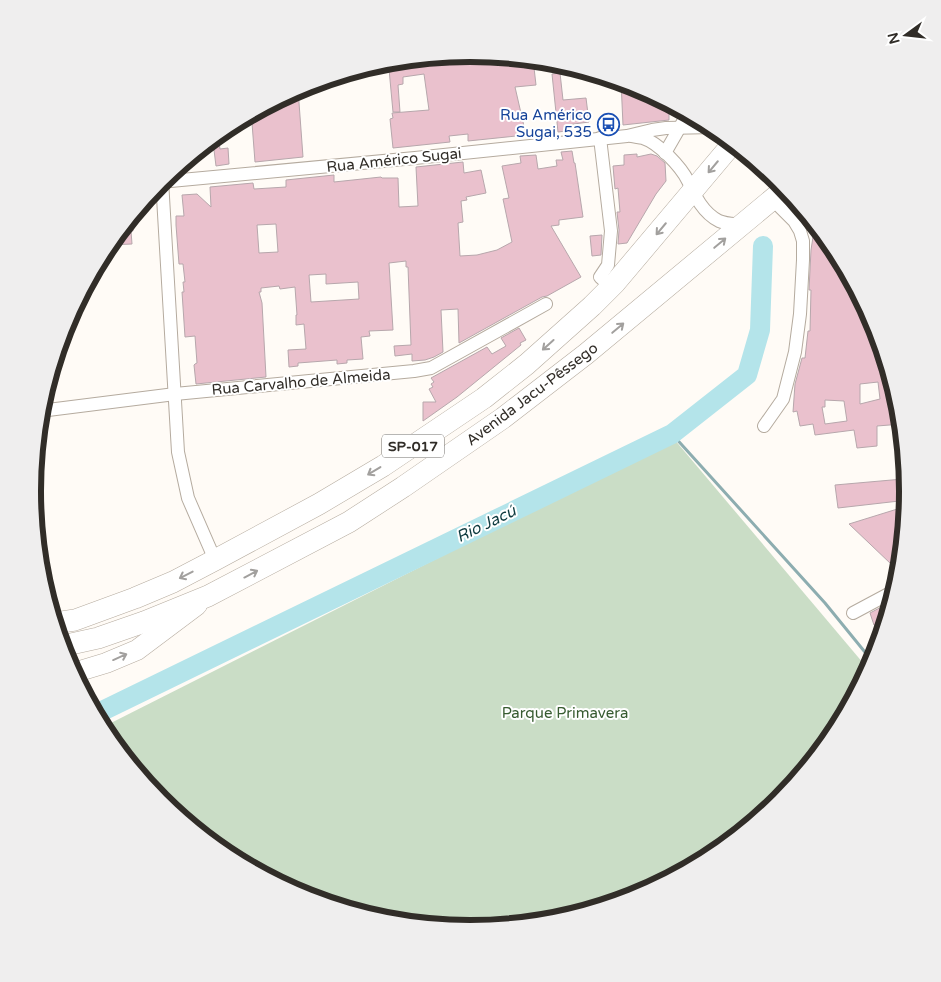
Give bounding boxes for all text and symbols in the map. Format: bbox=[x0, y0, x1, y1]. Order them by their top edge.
north arrow bbox=[881, 10, 931, 60]
text: N bbox=[884, 31, 904, 46]
place label: Rua Américo Sugai, 535 bbox=[500, 106, 592, 141]
bus stop icon: Rua Américo Sugai, 535 bbox=[596, 112, 620, 136]
street label: Rua Américo Sugai bbox=[326, 144, 462, 176]
one-way arrow bbox=[708, 160, 719, 173]
one-way arrow bbox=[655, 222, 667, 235]
one-way arrow bbox=[713, 238, 726, 249]
one-way arrow bbox=[611, 322, 624, 333]
street label: Avenida Jacu-Pêssego bbox=[463, 339, 601, 449]
one-way arrow bbox=[541, 339, 554, 351]
street label: Rua Carvalho de Almeida bbox=[211, 365, 391, 399]
road number: SP-017 bbox=[382, 434, 444, 458]
one-way arrow bbox=[368, 467, 382, 477]
water label: Rio Jacú bbox=[453, 500, 520, 547]
one-way arrow bbox=[244, 569, 259, 579]
one-way arrow bbox=[179, 571, 194, 580]
one-way arrow bbox=[112, 652, 127, 662]
park label: Parque Primavera bbox=[502, 704, 628, 722]

